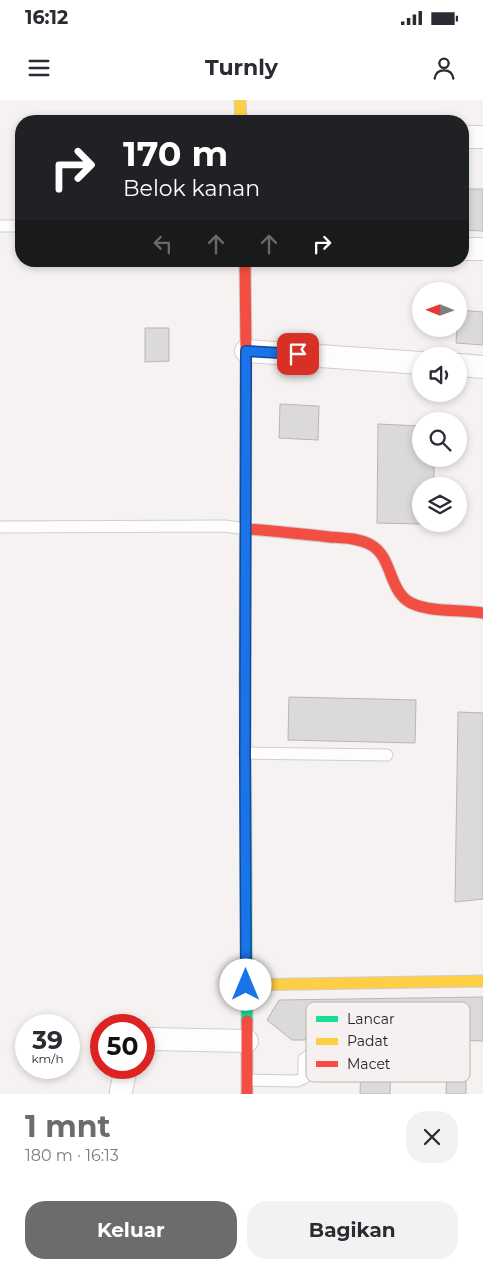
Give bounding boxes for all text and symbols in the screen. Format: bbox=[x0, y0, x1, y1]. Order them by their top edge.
text: 16:12 bbox=[25, 6, 68, 29]
icon: menu bbox=[25, 54, 53, 82]
text: Turnly bbox=[205, 54, 278, 81]
icon: person bbox=[430, 54, 458, 82]
text: 170 m bbox=[123, 132, 228, 175]
icon: right bbox=[40, 135, 105, 200]
text: Belok kanan bbox=[123, 175, 260, 202]
icon: left bbox=[149, 230, 177, 258]
icon: ahead bbox=[202, 230, 230, 258]
icon: ahead bbox=[255, 230, 283, 258]
icon: right bbox=[308, 230, 336, 258]
north arrow bbox=[412, 282, 468, 338]
map controls bbox=[412, 282, 467, 532]
pin bbox=[277, 333, 319, 375]
icon: arrive bbox=[284, 340, 312, 368]
button: sound bbox=[412, 347, 467, 402]
button: search bbox=[412, 412, 467, 467]
button: layers bbox=[412, 477, 467, 532]
position arrow bbox=[219, 958, 271, 1010]
legend bbox=[306, 1002, 470, 1082]
text: Lancar bbox=[347, 1010, 395, 1028]
speed limit sign: 50 bbox=[90, 1014, 155, 1079]
text: 39 bbox=[32, 1025, 63, 1055]
text: Padat bbox=[347, 1032, 389, 1050]
text: km/h bbox=[31, 1051, 64, 1066]
text: Macet bbox=[347, 1055, 391, 1073]
text: 1 mnt bbox=[25, 1108, 111, 1145]
button: close bbox=[406, 1111, 458, 1163]
text: 180 m · 16:13 bbox=[25, 1146, 119, 1165]
button: Keluar bbox=[25, 1201, 237, 1259]
button: Bagikan bbox=[247, 1201, 458, 1259]

